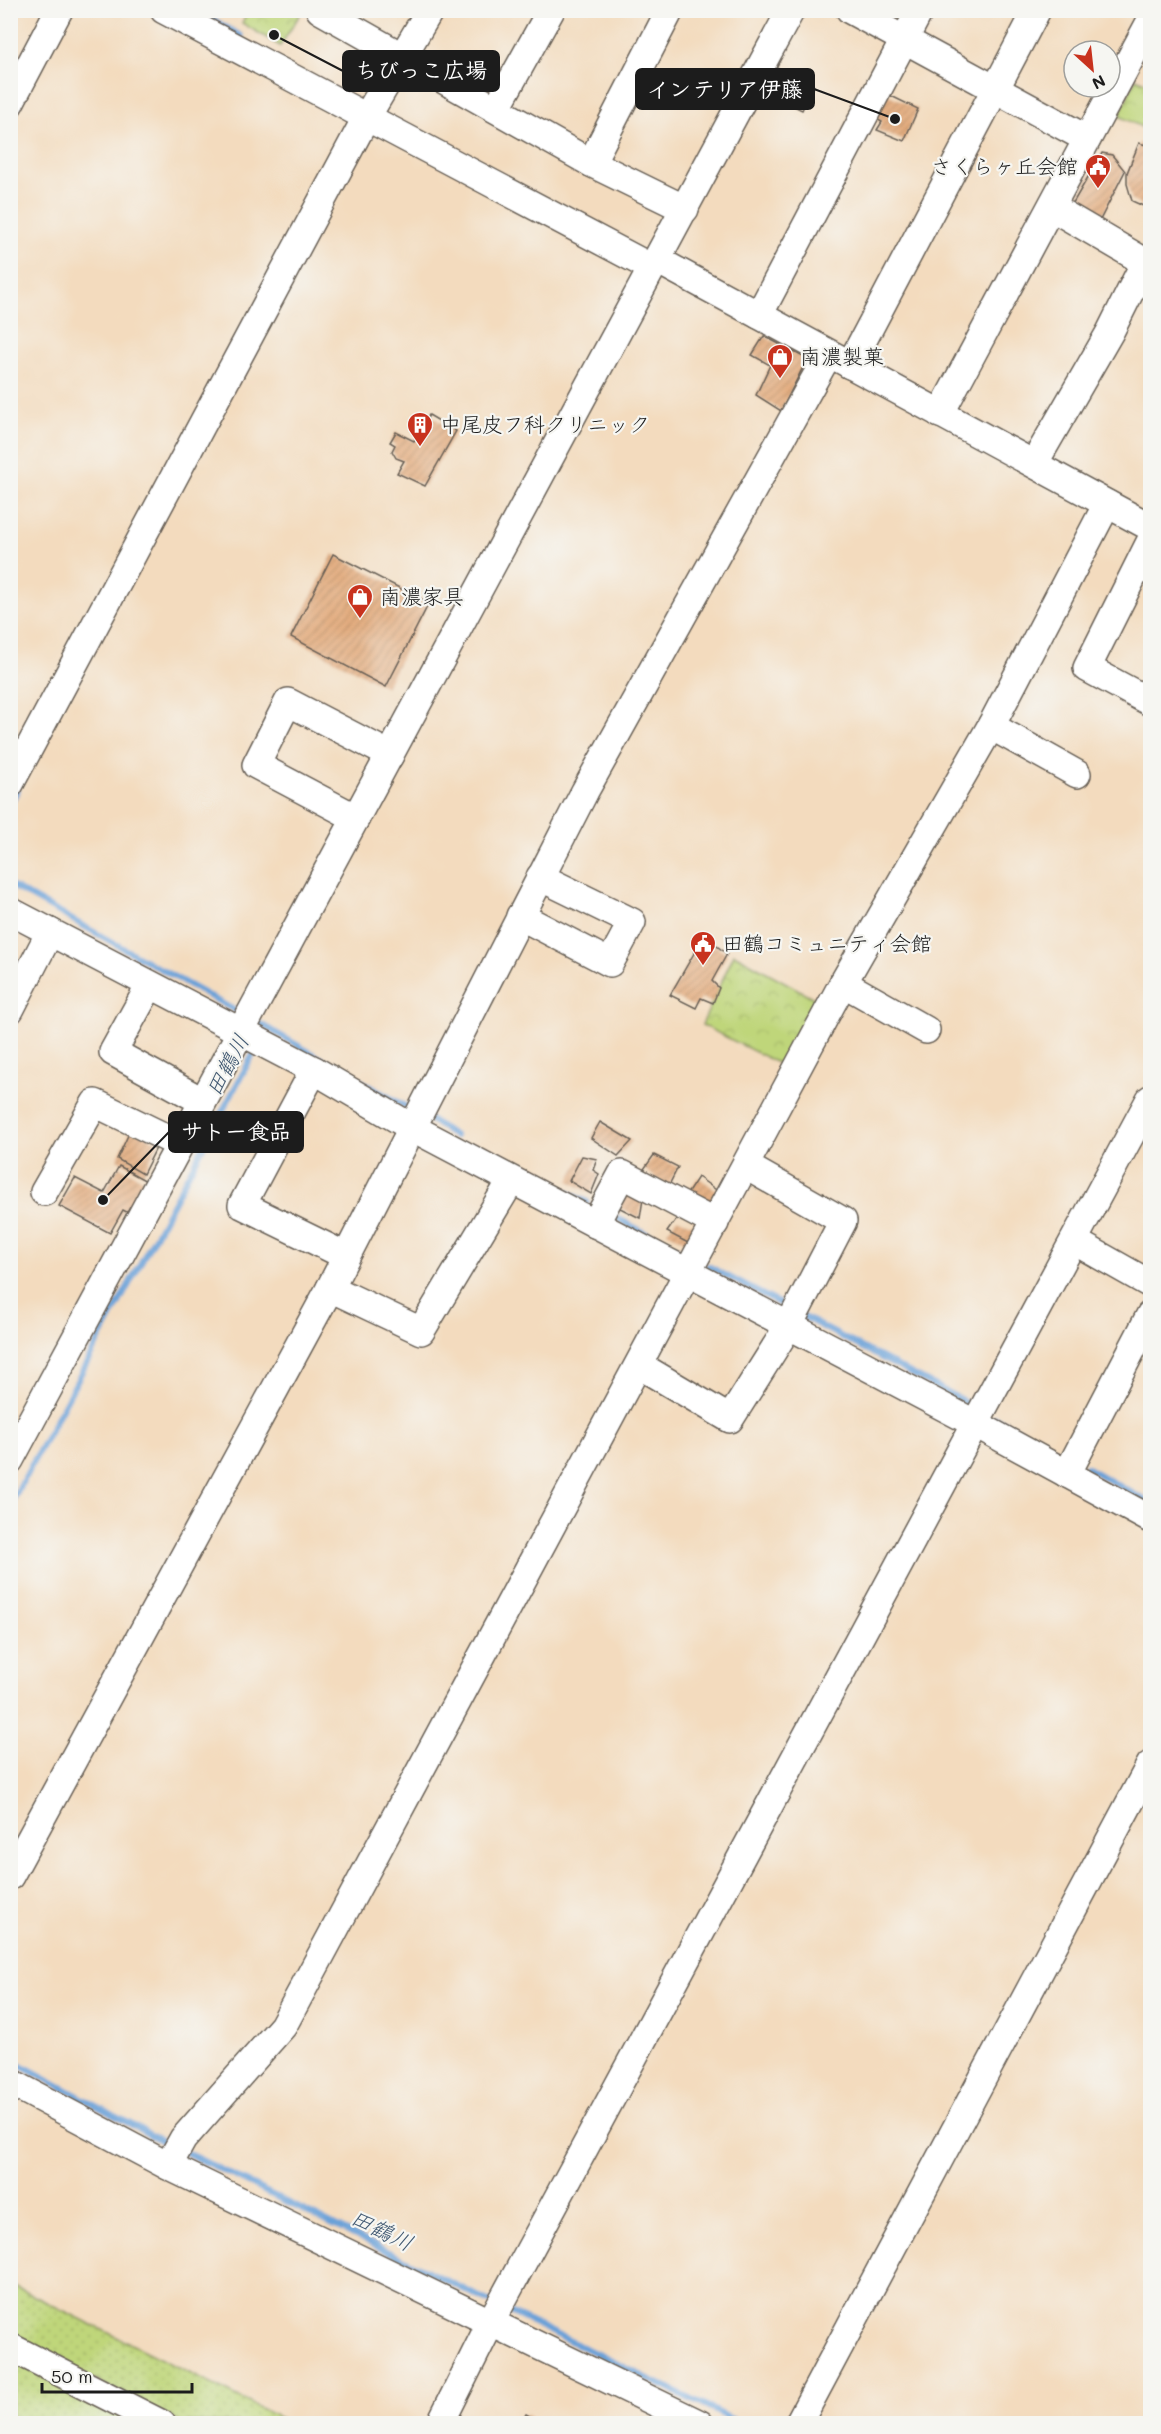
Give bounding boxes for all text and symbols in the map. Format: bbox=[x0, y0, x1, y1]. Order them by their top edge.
north arrow bbox=[1062, 39, 1122, 99]
callout: ちびっこ広場 bbox=[343, 51, 499, 91]
text: ちびっこ広場 bbox=[355, 55, 487, 84]
callout: インテリア伊藤 bbox=[636, 69, 814, 109]
text: N bbox=[1089, 71, 1109, 95]
text: インテリア伊藤 bbox=[647, 74, 803, 103]
place label: さくらヶ丘会館 bbox=[931, 152, 1078, 179]
public building icon: さくらヶ丘会館 bbox=[1083, 152, 1113, 190]
shop icon: 南濃製菓 bbox=[765, 342, 795, 380]
place label: 南濃製菓 bbox=[800, 342, 884, 369]
building icon: 中尾皮フ科クリニック bbox=[405, 410, 435, 448]
place label: 中尾皮フ科クリニック bbox=[440, 410, 650, 437]
shop icon: 南濃家具 bbox=[345, 582, 375, 620]
place label: 南濃家具 bbox=[380, 582, 464, 609]
public building icon: 田鶴コミュニティ会館 bbox=[688, 929, 718, 967]
place label: 田鶴コミュニティ会館 bbox=[722, 929, 932, 956]
water label: 田鶴川 bbox=[198, 1029, 255, 1101]
callout: サトー食品 bbox=[169, 1112, 303, 1152]
text: サトー食品 bbox=[181, 1116, 291, 1145]
water label: 田鶴川 bbox=[346, 2202, 418, 2257]
scale bar bbox=[42, 2356, 192, 2394]
text: 50 m bbox=[51, 2364, 93, 2388]

